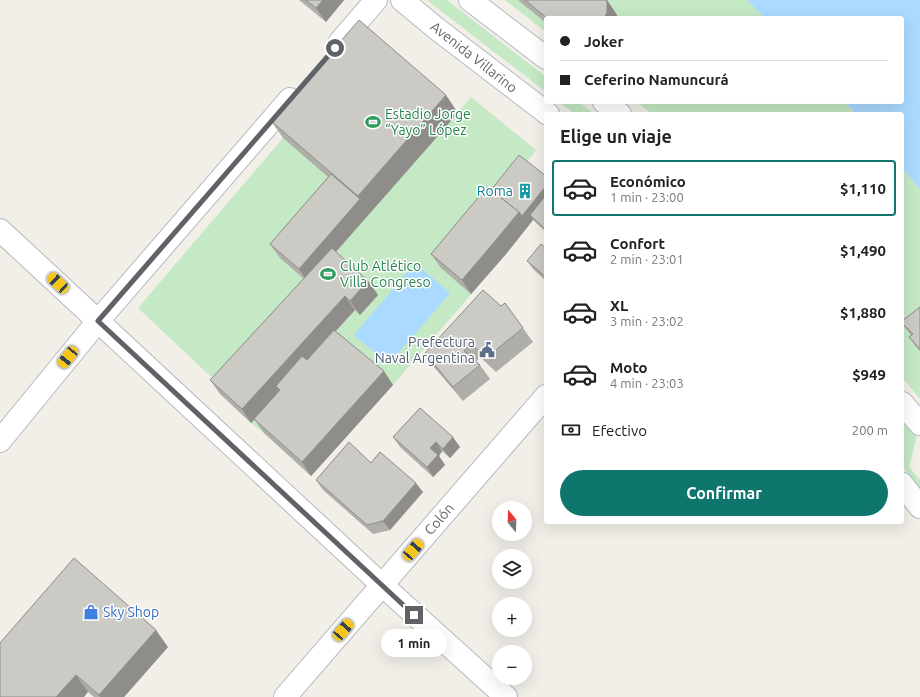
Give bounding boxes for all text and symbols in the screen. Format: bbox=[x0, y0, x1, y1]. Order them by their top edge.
street label: Avenida Villarino bbox=[427, 18, 521, 96]
text: Joker bbox=[584, 33, 624, 50]
route start bbox=[326, 39, 344, 57]
text: Ceferino Namuncurá bbox=[584, 71, 729, 88]
place label: Estadio Jorge “Yayo” López bbox=[385, 106, 471, 138]
sports icon: Estadio Jorge “Yayo” López bbox=[364, 113, 382, 131]
text: Elige un viaje bbox=[560, 126, 672, 146]
icon: car bbox=[562, 170, 598, 206]
text: Económico bbox=[610, 173, 686, 190]
text: $1,110 bbox=[840, 180, 886, 197]
building icon: Roma bbox=[516, 182, 534, 200]
place label: Roma bbox=[477, 183, 513, 199]
text: 1 min · 23:00 bbox=[610, 190, 684, 204]
icon: car bbox=[562, 232, 598, 268]
text: Confort bbox=[610, 235, 665, 252]
text: $1,490 bbox=[840, 242, 886, 259]
text: 2 min · 23:01 bbox=[610, 252, 684, 266]
place label: Club Atlético Villa Congreso bbox=[340, 258, 431, 290]
sports icon: Club Atlético Villa Congreso bbox=[319, 265, 337, 283]
car bbox=[45, 270, 71, 296]
icon: car bbox=[562, 294, 598, 330]
text: XL bbox=[610, 297, 628, 314]
text: $1,880 bbox=[840, 304, 886, 321]
text: 3 min · 23:02 bbox=[610, 314, 684, 328]
place label: Prefectura Naval Argentina bbox=[375, 334, 475, 366]
public building icon: Prefectura Naval Argentina bbox=[478, 341, 496, 359]
car bbox=[56, 344, 80, 370]
icon: car bbox=[562, 356, 598, 392]
text: Moto bbox=[610, 359, 648, 376]
text: $949 bbox=[852, 366, 886, 383]
text: 4 min · 23:03 bbox=[610, 376, 684, 390]
icon: cash bbox=[560, 419, 582, 441]
text: Efectivo bbox=[592, 422, 647, 439]
text: 200 m bbox=[852, 423, 888, 437]
button: Confirmar bbox=[560, 470, 888, 516]
street label: Colón bbox=[421, 500, 457, 538]
north arrow bbox=[492, 501, 532, 541]
map controls bbox=[492, 501, 532, 685]
car bbox=[401, 537, 425, 563]
button: layers bbox=[492, 549, 532, 589]
button: + bbox=[492, 597, 532, 637]
shop icon: Sky Shop bbox=[82, 603, 100, 621]
place label: Sky Shop bbox=[103, 604, 159, 620]
route end bbox=[405, 606, 423, 624]
car bbox=[331, 617, 355, 643]
callout: 1 min bbox=[381, 629, 447, 657]
text: 1 min bbox=[398, 636, 430, 650]
button: − bbox=[492, 645, 532, 685]

